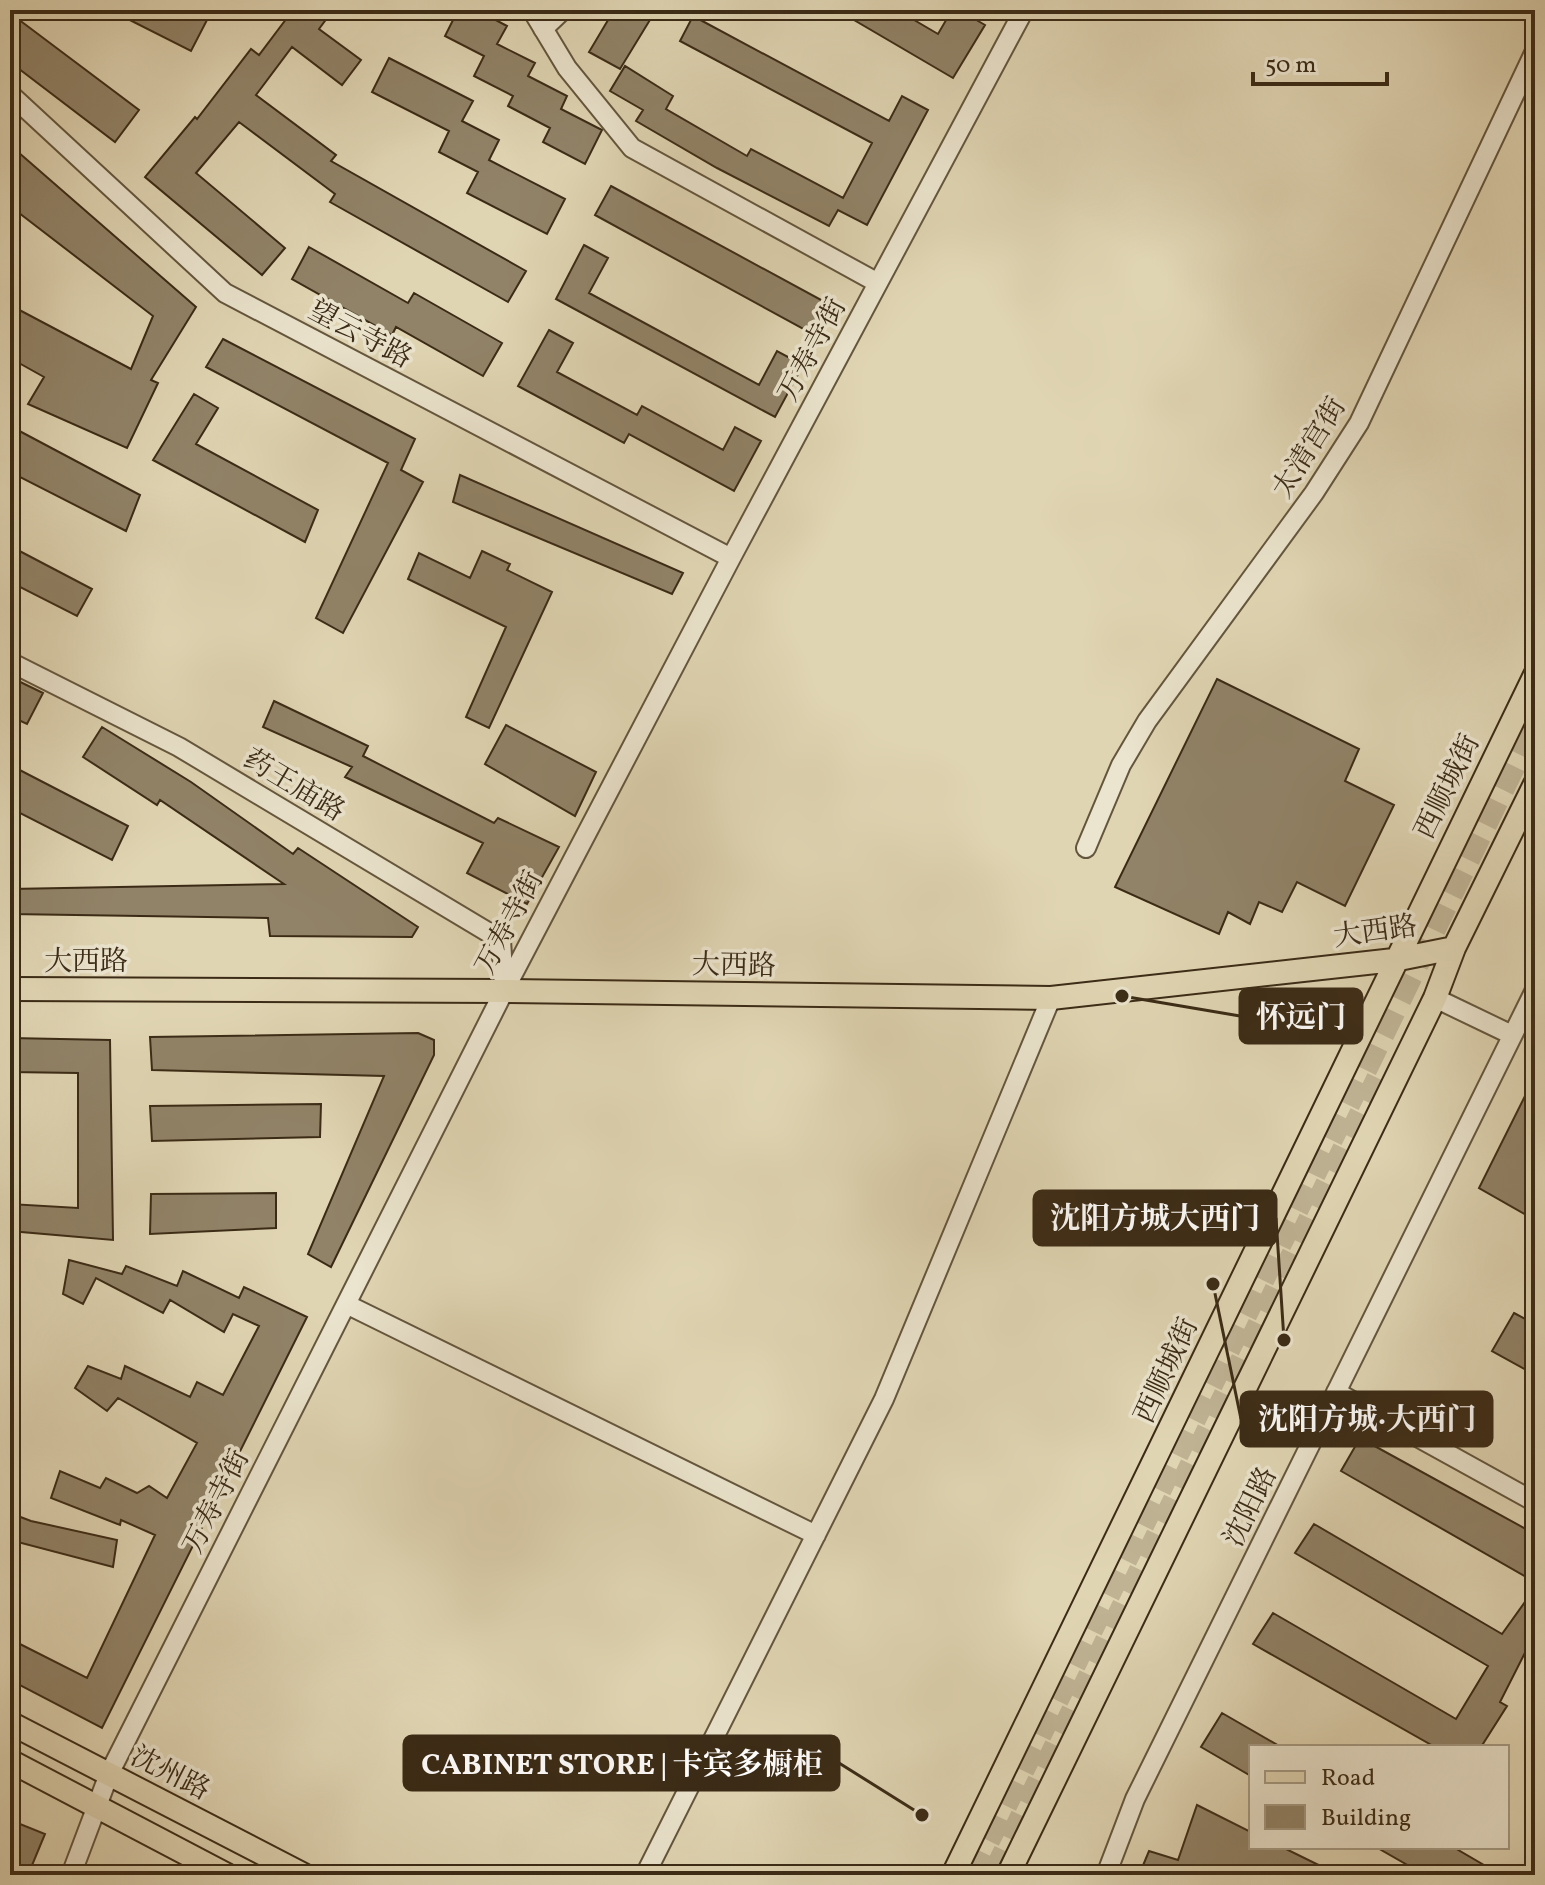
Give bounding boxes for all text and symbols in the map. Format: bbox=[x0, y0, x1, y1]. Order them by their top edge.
scale bar bbox=[1253, 36, 1387, 86]
text: 50 m bbox=[1265, 49, 1317, 83]
street label: 望云寺路 bbox=[301, 292, 418, 379]
street label: 万寿寺街 bbox=[770, 292, 857, 409]
street label: 太清宫街 bbox=[1264, 390, 1356, 506]
street label: 西顺城街 bbox=[1406, 728, 1490, 846]
street label: 药王庙路 bbox=[236, 741, 352, 832]
street label: 万寿寺街 bbox=[467, 865, 554, 982]
street label: 大西路 bbox=[1331, 907, 1420, 958]
street label: 大西路 bbox=[44, 943, 128, 982]
street label: 大西路 bbox=[692, 946, 776, 987]
callout: 怀远门 bbox=[1240, 989, 1362, 1043]
text: 怀远门 bbox=[1256, 998, 1346, 1040]
callout: 沈阳方城大西门 bbox=[1034, 1191, 1276, 1245]
text: 沈阳方城大西门 bbox=[1050, 1199, 1260, 1241]
street label: 西顺城街 bbox=[1126, 1312, 1209, 1430]
callout: 沈阳方城·大西门 bbox=[1241, 1392, 1492, 1446]
text: 沈阳方城·大西门 bbox=[1258, 1400, 1476, 1442]
street label: 万寿寺街 bbox=[174, 1443, 260, 1561]
street label: 沈阳路 bbox=[1215, 1461, 1287, 1553]
callout: CABINET STORE | 卡宾多橱柜 bbox=[404, 1736, 839, 1790]
street label: 沈州路 bbox=[124, 1738, 216, 1811]
text: CABINET STORE | 卡宾多橱柜 bbox=[421, 1745, 823, 1787]
legend bbox=[1249, 1745, 1509, 1849]
text: Road bbox=[1321, 1762, 1375, 1796]
text: Building bbox=[1321, 1802, 1411, 1836]

